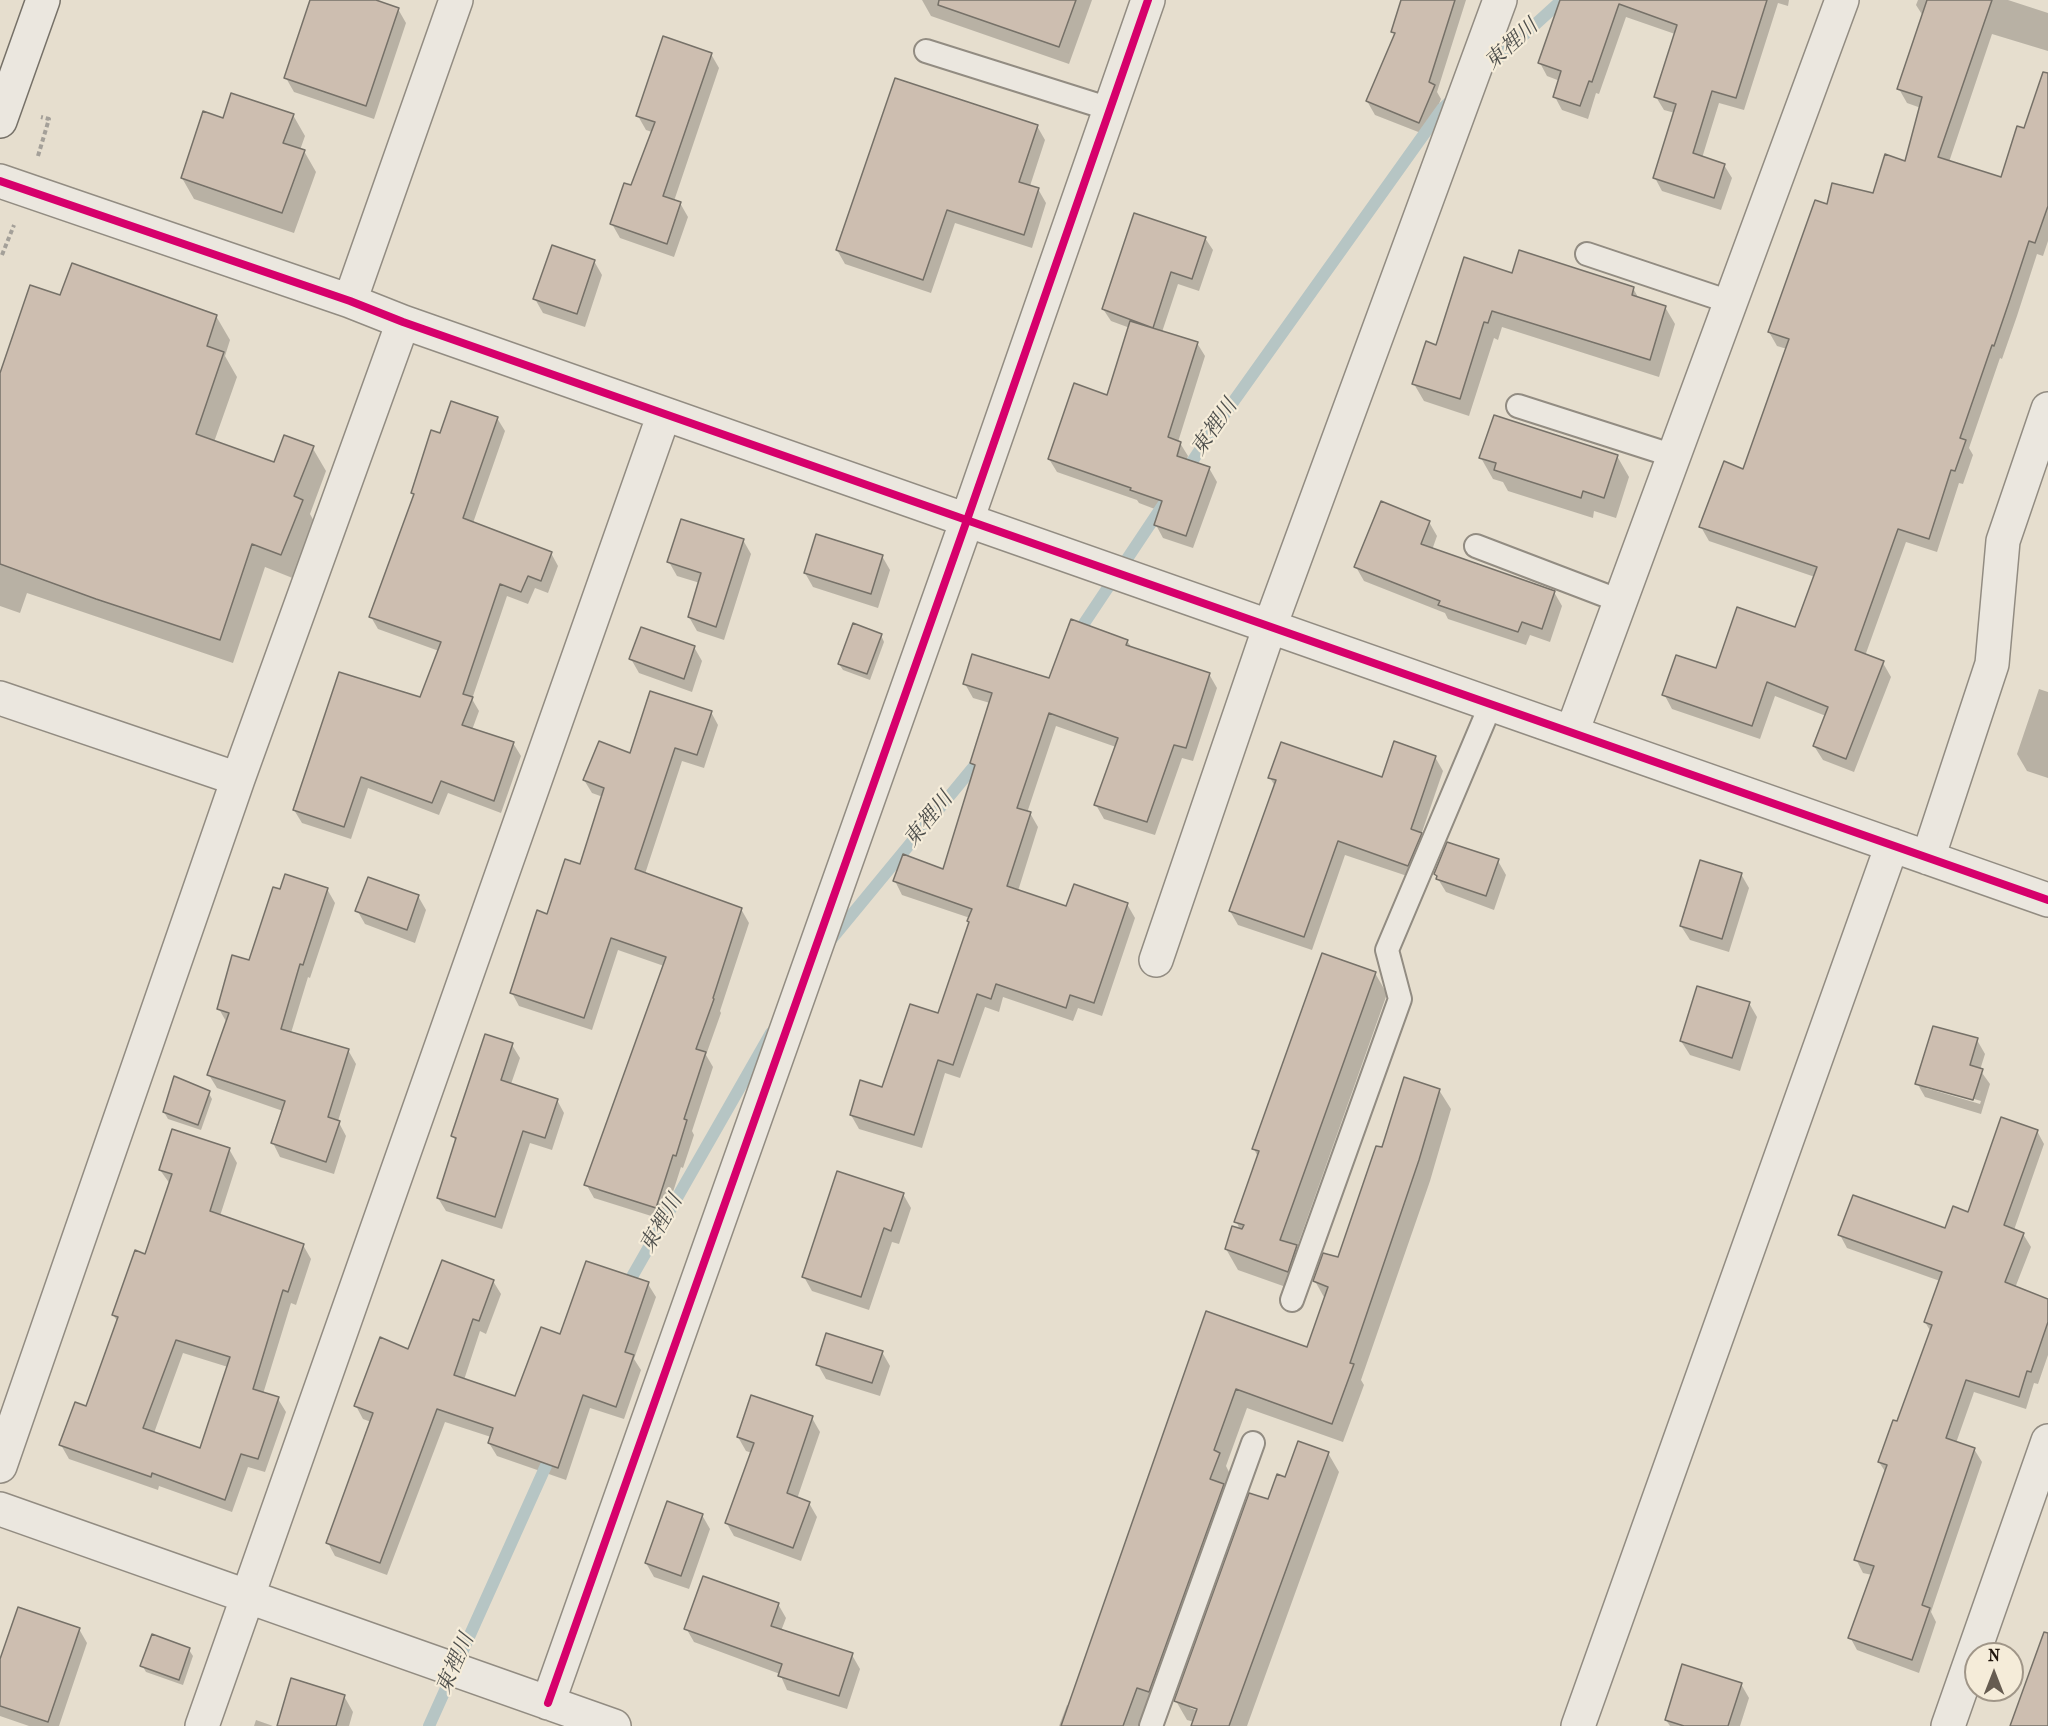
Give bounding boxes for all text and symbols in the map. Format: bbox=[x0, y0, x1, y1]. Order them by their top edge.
water label: 東裡川 bbox=[1480, 15, 1544, 75]
water label: 東裡川 bbox=[1187, 395, 1243, 461]
water label: 東裡川 bbox=[899, 788, 959, 852]
water label: 東裡川 bbox=[635, 1190, 689, 1258]
water label: 東裡川 bbox=[432, 1630, 480, 1698]
north arrow bbox=[1964, 1642, 2024, 1702]
text: N bbox=[1988, 1646, 2000, 1665]

